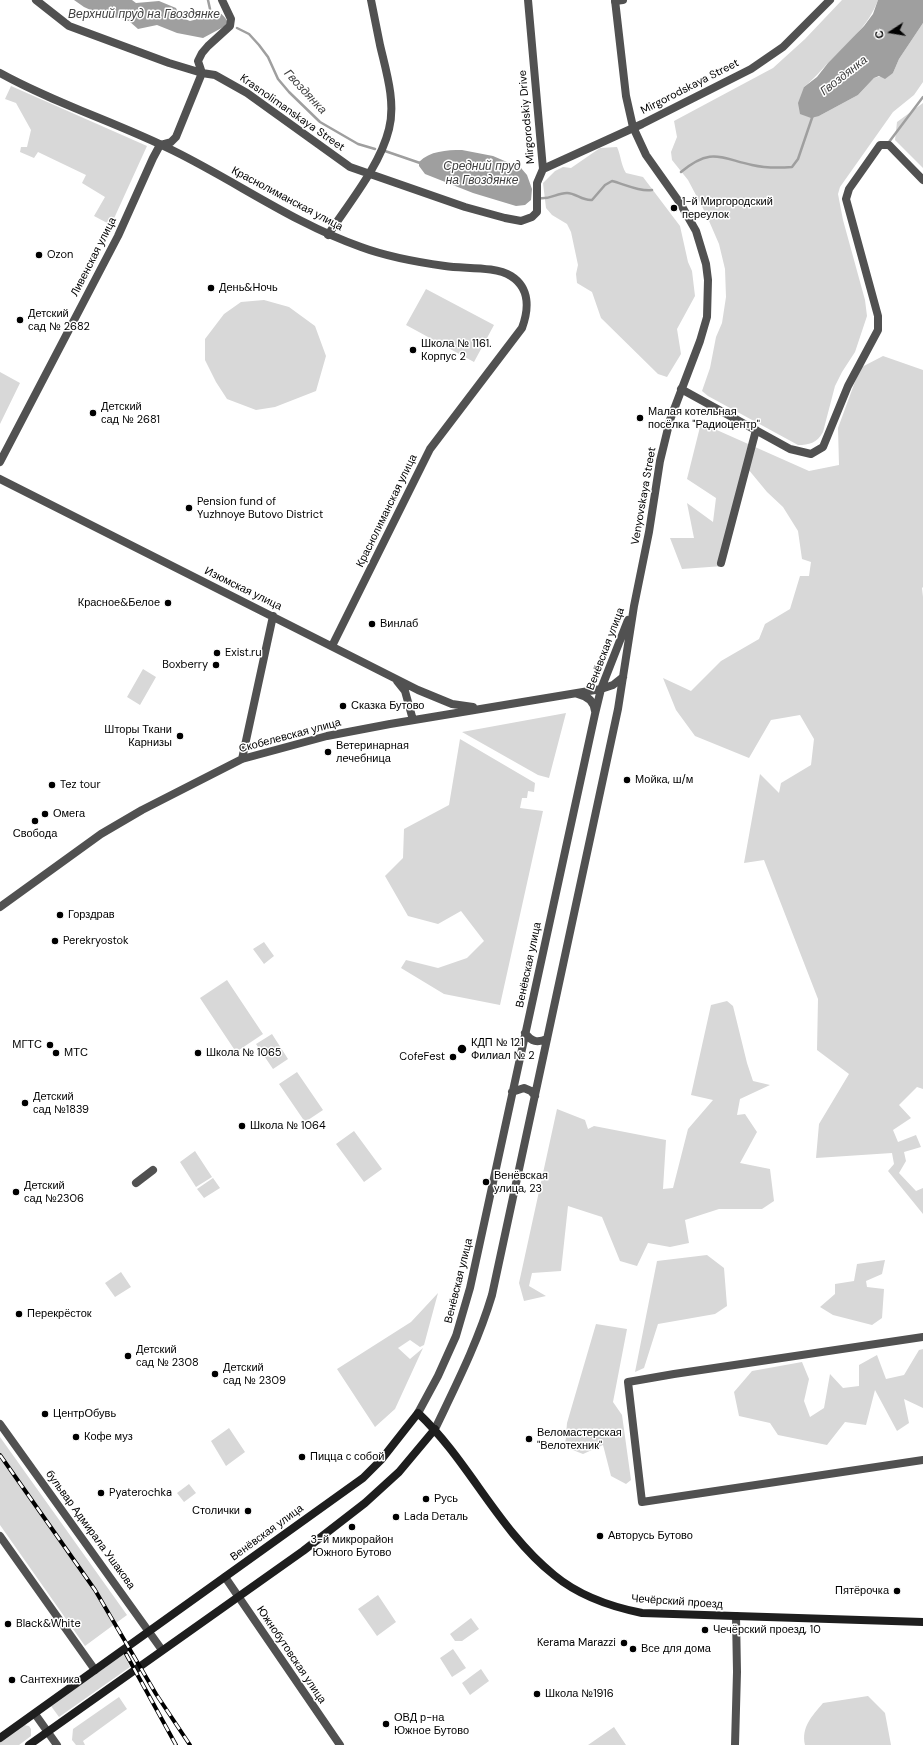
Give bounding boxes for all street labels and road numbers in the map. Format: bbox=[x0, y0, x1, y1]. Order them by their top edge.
street label: Mirgorodskaya Street bbox=[639, 57, 741, 117]
street label: Mirgorodskiy Drive bbox=[516, 69, 538, 165]
street label: Krasnolimanskaya Street bbox=[237, 72, 347, 154]
street label: Краснолиманская улица bbox=[229, 164, 345, 234]
street label: Ливенская улица bbox=[68, 215, 120, 299]
street label: Venyovskaya Street bbox=[629, 446, 659, 546]
street label: Краснолиманская улица bbox=[354, 452, 420, 570]
street label: Изюмская улица bbox=[202, 565, 284, 613]
street label: Венёвская улица bbox=[584, 606, 628, 692]
street label: Скобелевская улица bbox=[238, 716, 342, 756]
street label: Венёвская улица bbox=[513, 921, 545, 1009]
street label: Венёвская улица bbox=[442, 1237, 476, 1325]
street label: бульвар Адмирала Ушакова bbox=[42, 1468, 138, 1592]
street label: Венёвская улица bbox=[228, 1502, 306, 1564]
street label: Чечёрский проезд bbox=[631, 1592, 723, 1612]
street label: Южнобутовская улица bbox=[253, 1604, 329, 1706]

